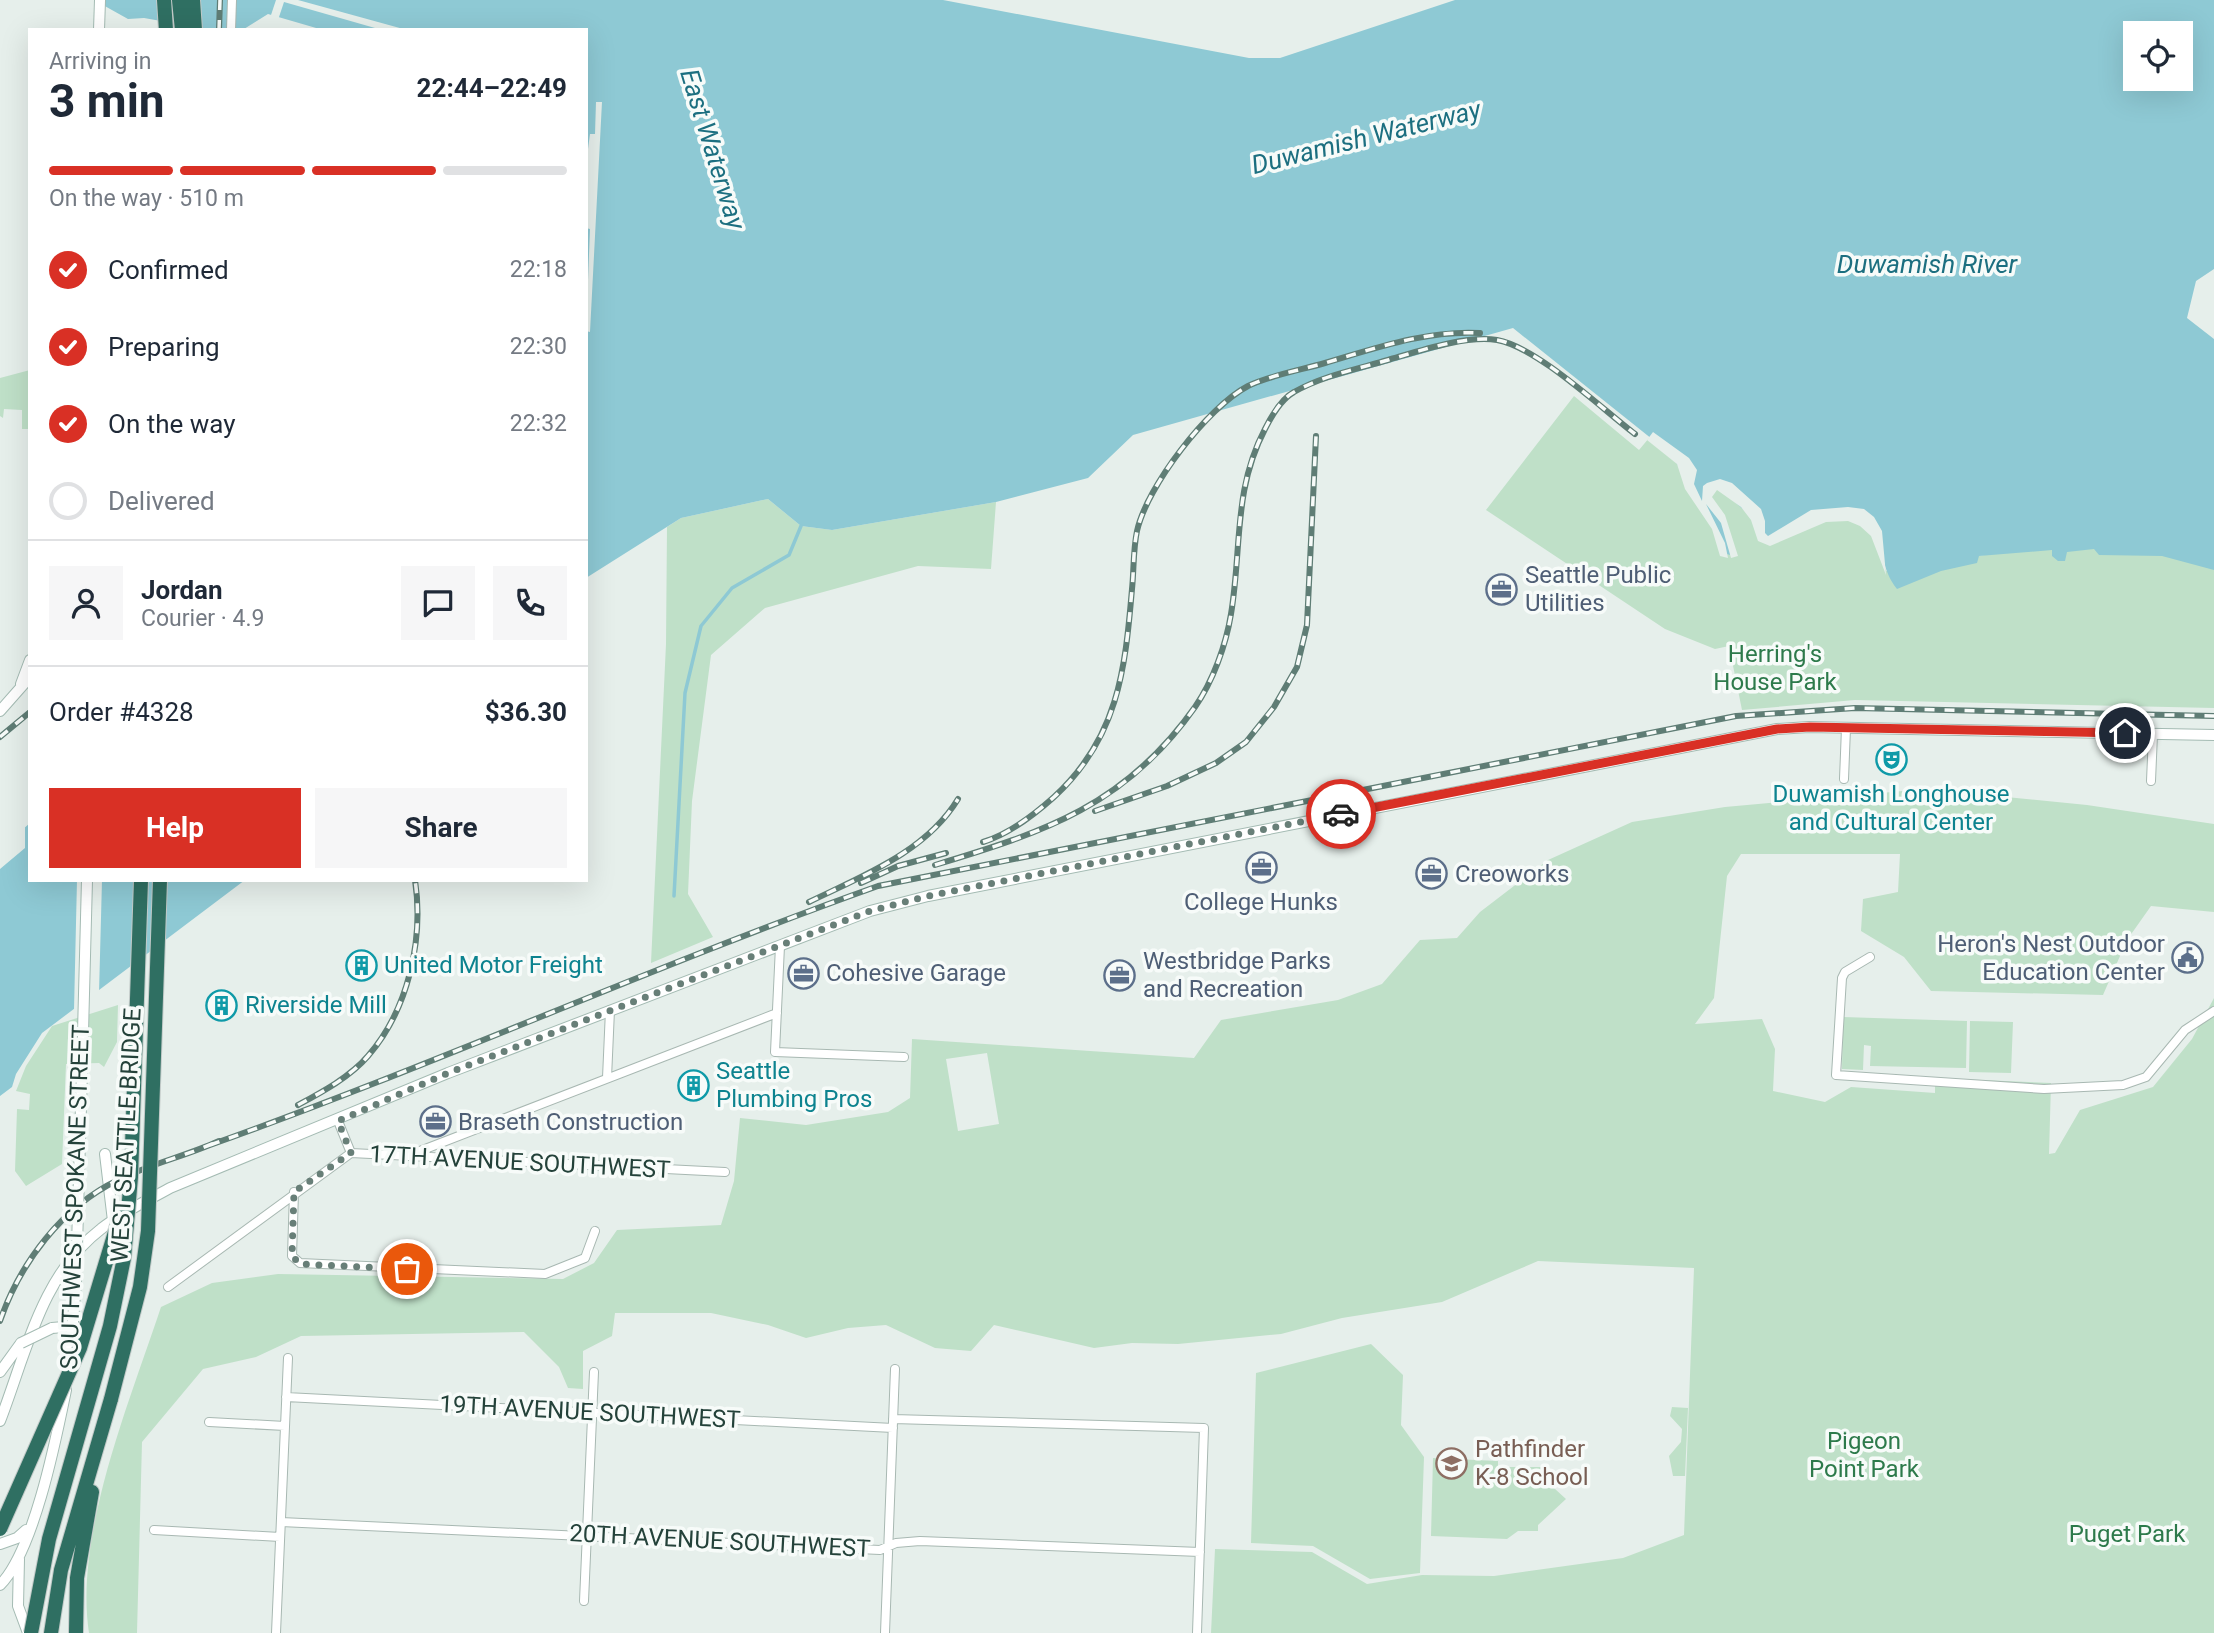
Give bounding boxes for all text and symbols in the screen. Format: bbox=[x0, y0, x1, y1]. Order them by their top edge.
map controls bbox=[2123, 21, 2193, 91]
button: locate bbox=[2123, 21, 2193, 91]
text: Arriving in bbox=[49, 48, 152, 75]
water label: East Waterway bbox=[674, 65, 752, 234]
text: 22:44–22:49 bbox=[417, 73, 567, 103]
text: 3 min bbox=[49, 74, 165, 128]
water label: Duwamish Waterway bbox=[1248, 94, 1485, 180]
text: On the way · 510 m bbox=[49, 185, 244, 212]
water label: Duwamish River bbox=[1837, 249, 2019, 279]
icon: check bbox=[49, 251, 87, 289]
text: Confirmed bbox=[108, 255, 229, 285]
text: 22:18 bbox=[510, 256, 567, 283]
icon: check bbox=[49, 328, 87, 366]
text: Preparing bbox=[108, 332, 220, 362]
text: 22:30 bbox=[510, 333, 567, 360]
icon: check bbox=[49, 405, 87, 443]
text: On the way bbox=[108, 409, 236, 439]
text: 22:32 bbox=[510, 410, 567, 437]
text: Delivered bbox=[108, 486, 215, 516]
place label: Seattle Public Utilities bbox=[1525, 561, 1671, 617]
button: person bbox=[49, 566, 123, 640]
button: chat bbox=[401, 566, 475, 640]
button: phone bbox=[493, 566, 567, 640]
office icon: Seattle Public Utilities bbox=[1485, 572, 1519, 606]
text: Jordan bbox=[141, 575, 223, 605]
text: Courier · 4.9 bbox=[141, 605, 264, 632]
park label: Herring's House Park bbox=[1713, 640, 1838, 696]
text: Order #4328 bbox=[49, 697, 194, 727]
text: $36.30 bbox=[485, 697, 567, 727]
pin bbox=[2095, 703, 2155, 763]
icon: home bbox=[2106, 714, 2144, 752]
theatre icon: Duwamish Longhouse and Cultural Center bbox=[1874, 743, 1908, 777]
courier bbox=[1306, 779, 1376, 849]
place label: Duwamish Longhouse and Cultural Center bbox=[1772, 780, 2010, 836]
button: Help bbox=[49, 788, 301, 868]
button: Share bbox=[315, 788, 567, 868]
icon: car bbox=[1322, 795, 1360, 833]
office icon: College Hunks bbox=[1244, 851, 1278, 885]
office icon: Creoworks bbox=[1415, 857, 1449, 891]
place label: Creoworks bbox=[1455, 860, 1569, 888]
place label: College Hunks bbox=[1184, 888, 1338, 916]
place label: Heron's Nest Outdoor Education Center bbox=[1937, 930, 2165, 986]
public building icon: Heron's Nest Outdoor Education Center bbox=[2171, 941, 2205, 975]
place label: Westbridge Parks and Recreation bbox=[1143, 947, 1331, 1003]
building icon: United Motor Freight bbox=[344, 948, 378, 982]
place label: United Motor Freight bbox=[384, 951, 603, 979]
office icon: Cohesive Garage bbox=[786, 956, 820, 990]
office icon: Westbridge Parks and Recreation bbox=[1103, 958, 1137, 992]
place label: Cohesive Garage bbox=[826, 959, 1006, 987]
building icon: Riverside Mill bbox=[205, 988, 239, 1022]
place label: Riverside Mill bbox=[245, 991, 387, 1019]
street label: WEST SEATTLE BRIDGE bbox=[105, 1007, 147, 1263]
street label: SOUTHWEST SPOKANE STREET bbox=[55, 1024, 95, 1370]
place label: Seattle Plumbing Pros bbox=[716, 1057, 872, 1113]
building icon: Seattle Plumbing Pros bbox=[676, 1068, 710, 1102]
office icon: Braseth Construction bbox=[418, 1105, 452, 1139]
place label: Braseth Construction bbox=[458, 1108, 683, 1136]
street label: 17TH AVENUE SOUTHWEST bbox=[369, 1140, 671, 1184]
pin bbox=[377, 1239, 437, 1299]
icon: bag bbox=[388, 1250, 426, 1288]
street label: 19TH AVENUE SOUTHWEST bbox=[439, 1390, 741, 1434]
park label: Pigeon Point Park bbox=[1809, 1427, 1920, 1483]
place label: Pathfinder K-8 School bbox=[1475, 1435, 1589, 1491]
school or university icon: Pathfinder K-8 School bbox=[1435, 1446, 1469, 1480]
street label: 20TH AVENUE SOUTHWEST bbox=[569, 1519, 871, 1563]
park label: Puget Park bbox=[2069, 1520, 2186, 1548]

